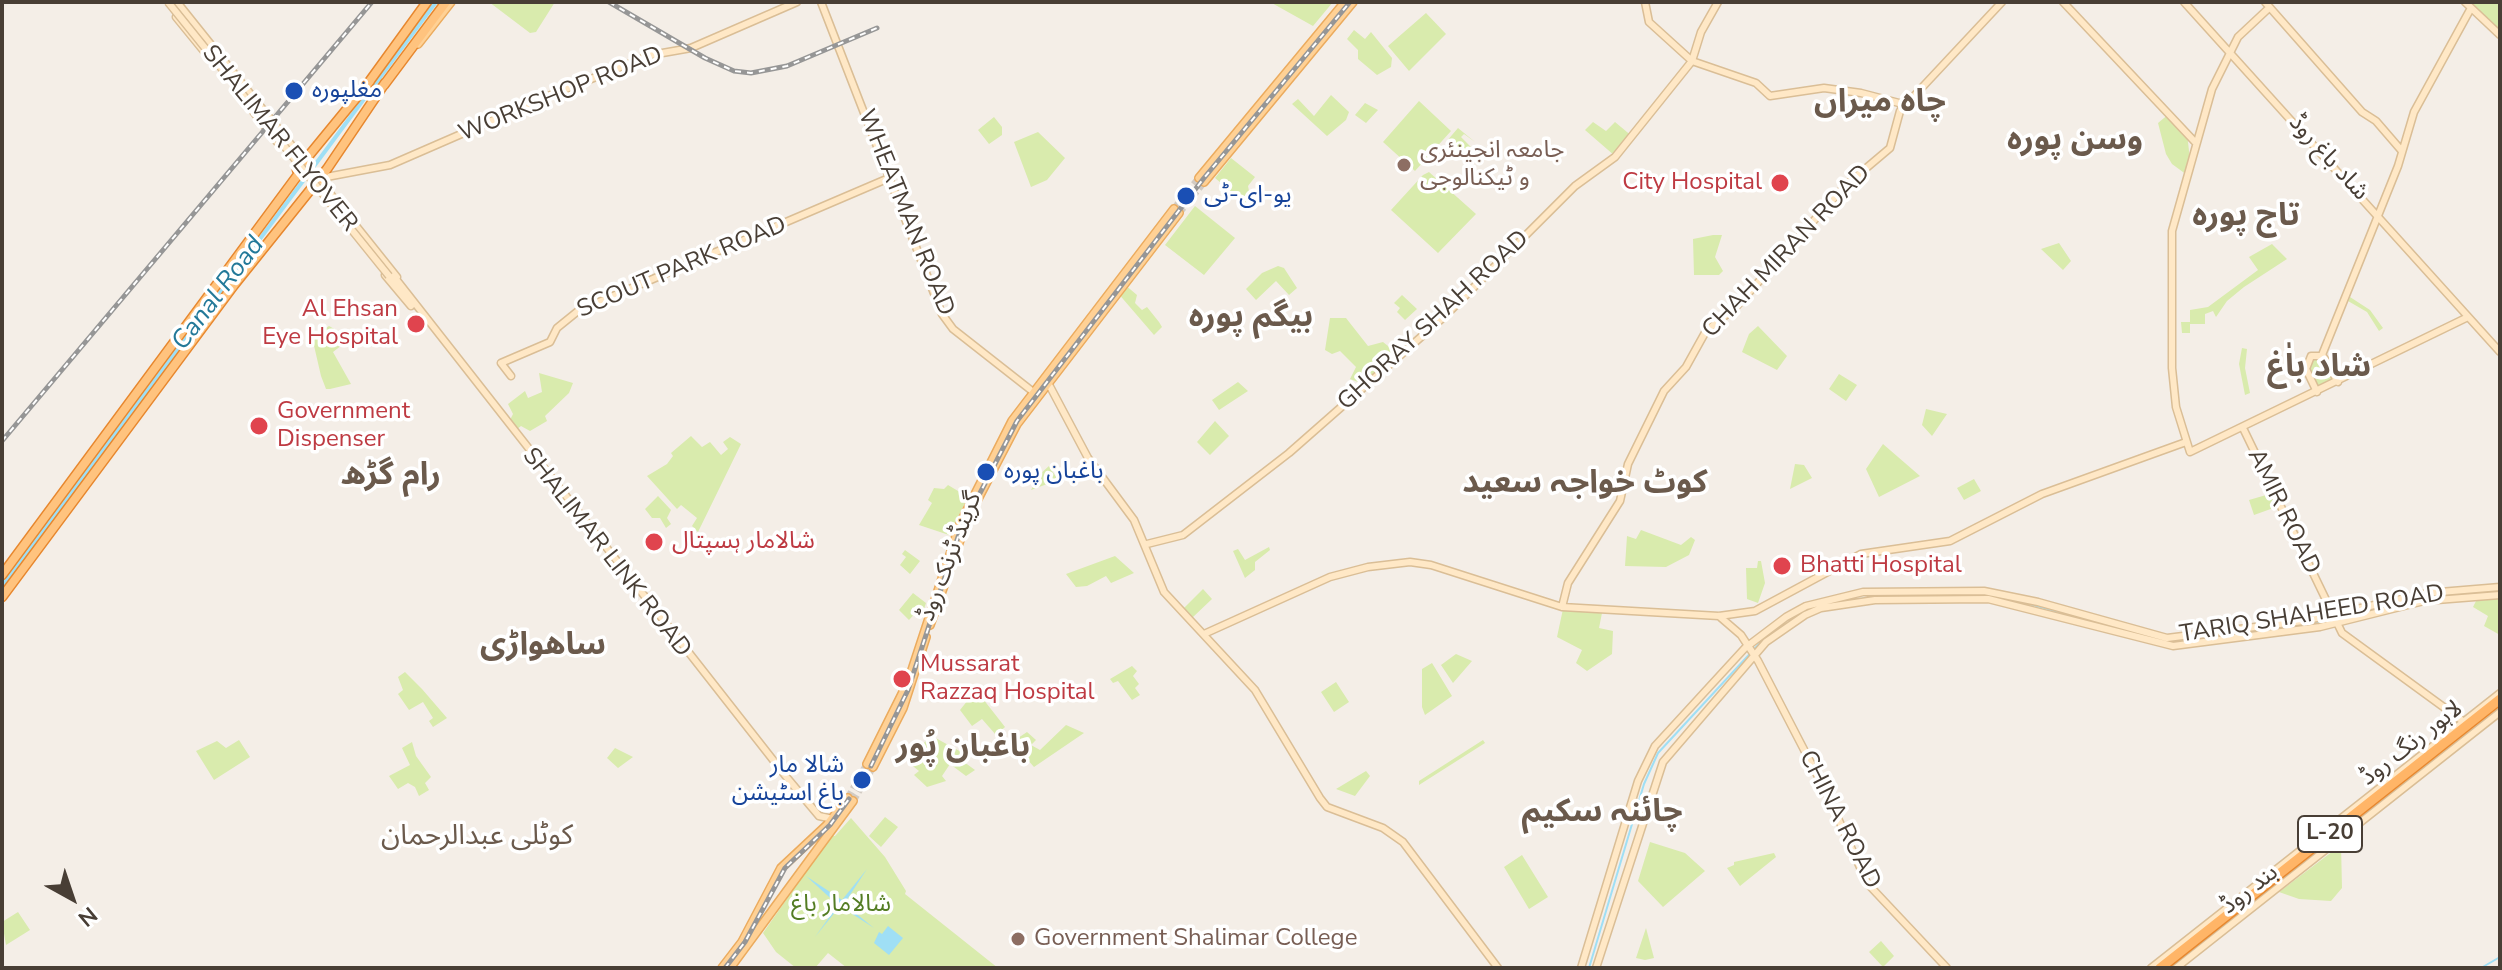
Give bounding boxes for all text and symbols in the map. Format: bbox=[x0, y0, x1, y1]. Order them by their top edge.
street label: SHALIMAR FLYOVER bbox=[195, 40, 363, 238]
street label: WORKSHOP ROAD bbox=[455, 41, 667, 149]
place label: مغلپورہ bbox=[312, 77, 382, 105]
marker: مغلپورہ bbox=[283, 80, 305, 102]
district label: چاہ میراں bbox=[1814, 84, 1946, 122]
street label: WHEATMAN ROAD bbox=[850, 106, 960, 320]
street label: شاد باغ روڈ bbox=[2282, 109, 2374, 207]
district label: وسن پورہ bbox=[2007, 122, 2143, 160]
place label: جامعہ انجینئری و ٹیکنالوجی bbox=[1420, 137, 1565, 193]
marker: جامعہ انجینئری و ٹیکنالوجی bbox=[1395, 156, 1413, 174]
street label: CHAH MIRAN ROAD bbox=[1697, 159, 1877, 345]
place label: City Hospital bbox=[1622, 169, 1762, 197]
marker: City Hospital bbox=[1769, 172, 1791, 194]
place label: یو-ای-ٹی bbox=[1204, 182, 1292, 210]
marker: یو-ای-ٹی bbox=[1175, 185, 1197, 207]
district label: تاج پورہ bbox=[2192, 198, 2300, 236]
street label: SCOUT PARK ROAD bbox=[573, 211, 791, 325]
street label: GHORAY SHAH ROAD bbox=[1333, 225, 1535, 417]
water label: Canal Road bbox=[166, 231, 272, 357]
place label: Al Ehsan Eye Hospital bbox=[262, 296, 398, 352]
district label: بیگم پورہ bbox=[1189, 299, 1313, 337]
marker: Al Ehsan Eye Hospital bbox=[405, 313, 427, 335]
district label: شاد باٰغ bbox=[2267, 349, 2371, 387]
place label: Government Dispenser bbox=[277, 398, 410, 454]
marker: Government Dispenser bbox=[248, 415, 270, 437]
street label: SHALIMAR LINK ROAD bbox=[515, 443, 697, 663]
street label: AMIR ROAD bbox=[2240, 445, 2326, 579]
district label: رام گڑھ bbox=[341, 457, 441, 495]
place label: باغبان پورہ bbox=[1004, 458, 1103, 486]
marker: باغبان پورہ bbox=[975, 461, 997, 483]
district label: کوٹ خواجہ سعید bbox=[1462, 465, 1708, 503]
street label: گرینڈ ٹرنک روڈ bbox=[913, 488, 989, 626]
place label: شالامار ہسپتال bbox=[672, 528, 815, 556]
marker: شالامار ہسپتال bbox=[643, 531, 665, 553]
place label: Bhatti Hospital bbox=[1800, 552, 1962, 580]
marker: Bhatti Hospital bbox=[1771, 555, 1793, 577]
street label: TARIQ SHAHEED ROAD bbox=[2178, 580, 2446, 650]
district label: ساھواڑی bbox=[480, 627, 606, 665]
place label: Mussarat Razzaq Hospital bbox=[920, 651, 1095, 707]
marker: Mussarat Razzaq Hospital bbox=[891, 668, 913, 690]
street label: لاہور رنگ روڈ bbox=[2355, 695, 2469, 793]
district label: باغبان پُور bbox=[896, 729, 1030, 767]
street label: CHINA ROAD bbox=[1792, 746, 1886, 894]
place label: شالا مار باغ اسٹیشن bbox=[732, 752, 844, 808]
marker: شالا مار باغ اسٹیشن bbox=[851, 769, 873, 791]
district label: چائنہ سکیم bbox=[1521, 794, 1683, 832]
road number: L-20 bbox=[2298, 816, 2362, 852]
district label: کوٹلی عبدالرحمان bbox=[381, 820, 573, 854]
north arrow bbox=[32, 858, 112, 938]
street label: بند روڈ bbox=[2216, 859, 2284, 921]
park label: شالامار باغ bbox=[791, 891, 891, 919]
text: N bbox=[71, 900, 103, 933]
place label: Government Shalimar College bbox=[1034, 925, 1357, 953]
marker: Government Shalimar College bbox=[1009, 930, 1027, 948]

